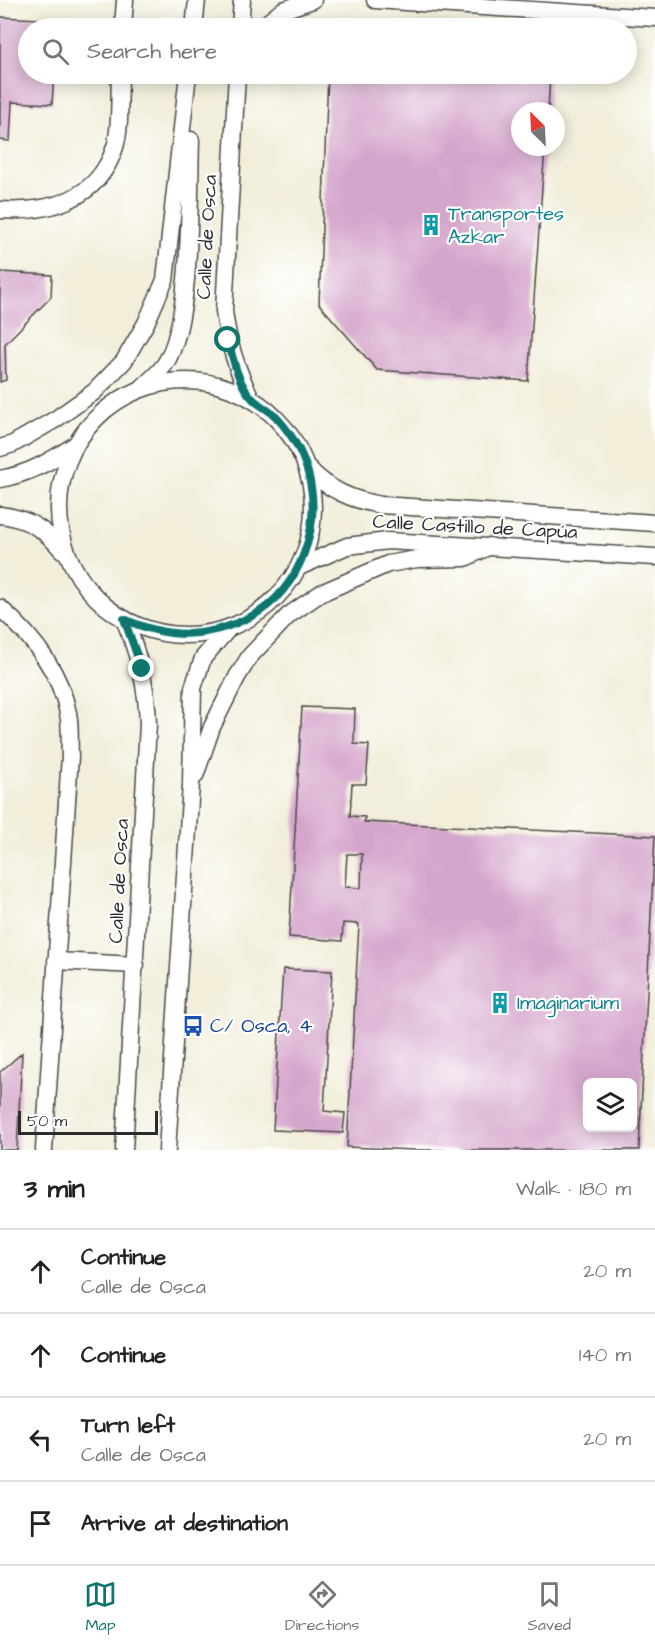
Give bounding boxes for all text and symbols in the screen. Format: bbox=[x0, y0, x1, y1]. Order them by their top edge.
search box bbox=[18, 18, 637, 84]
icon: search bbox=[39, 35, 72, 68]
text: Search here bbox=[87, 36, 217, 67]
north arrow bbox=[511, 102, 565, 156]
street label: Calle de Osca bbox=[190, 174, 224, 300]
place label: Transportes Azkar bbox=[448, 200, 564, 251]
building icon: Transportes Azkar bbox=[419, 213, 443, 237]
route start bbox=[214, 326, 240, 352]
street label: Calle Castillo de Capúa bbox=[372, 508, 578, 546]
route end bbox=[128, 655, 154, 681]
street label: Calle de Osca bbox=[102, 818, 136, 944]
place label: Imaginarium bbox=[517, 989, 620, 1018]
building icon: Imaginarium bbox=[488, 991, 512, 1015]
place label: C/ Osca, 4 bbox=[210, 1012, 313, 1040]
bus stop icon: C/ Osca, 4 bbox=[181, 1014, 205, 1038]
map controls bbox=[583, 1078, 637, 1132]
button: layers bbox=[583, 1078, 637, 1132]
scale bar bbox=[18, 1108, 158, 1136]
text: 50 m bbox=[27, 1110, 67, 1132]
text: 3 min bbox=[24, 1171, 85, 1207]
text: Walk · 180 m bbox=[516, 1175, 631, 1203]
text: Continue bbox=[81, 1242, 166, 1273]
icon: ahead bbox=[24, 1255, 57, 1288]
text: 20 m bbox=[583, 1257, 631, 1285]
text: Calle de Osca bbox=[81, 1273, 206, 1301]
icon: ahead bbox=[24, 1339, 57, 1372]
text: Continue bbox=[81, 1340, 166, 1371]
text: 140 m bbox=[579, 1341, 631, 1369]
text: Turn left bbox=[81, 1410, 175, 1441]
icon: left bbox=[24, 1423, 57, 1456]
text: 20 m bbox=[583, 1425, 631, 1453]
text: Calle de Osca bbox=[81, 1441, 206, 1469]
icon: arrive bbox=[24, 1507, 57, 1540]
text: Arrive at destination bbox=[81, 1508, 288, 1539]
tab: Map bbox=[84, 1578, 117, 1636]
tab: Directions bbox=[285, 1578, 359, 1636]
tab: Saved bbox=[527, 1578, 571, 1636]

